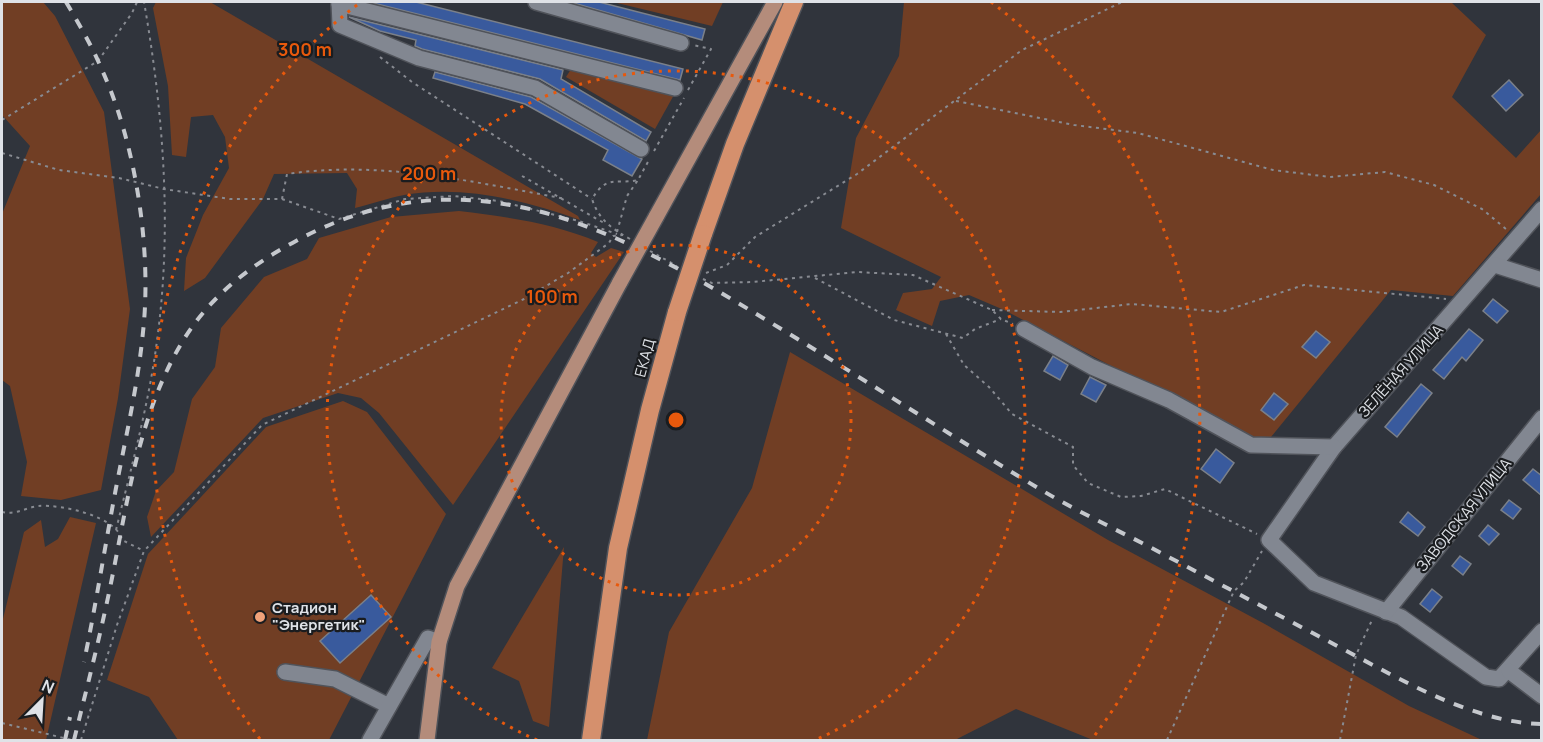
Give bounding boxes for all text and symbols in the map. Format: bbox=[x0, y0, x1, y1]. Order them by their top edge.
text: 300 m bbox=[278, 37, 332, 61]
text: 200 m bbox=[402, 161, 456, 185]
text: 100 m bbox=[526, 284, 578, 308]
street label: ЗЕЛЁНАЯ УЛИЦА bbox=[1353, 319, 1448, 422]
street label: ЕКАД bbox=[629, 337, 660, 379]
centre of rings bbox=[666, 410, 686, 430]
street label: ЗАВОДСКАЯ УЛИЦА bbox=[1411, 453, 1516, 576]
place label: Стадион "Энергетик" bbox=[272, 597, 366, 635]
marker: Стадион "Энергетик" bbox=[253, 610, 267, 624]
north arrow bbox=[12, 670, 72, 730]
text: N bbox=[38, 674, 58, 699]

